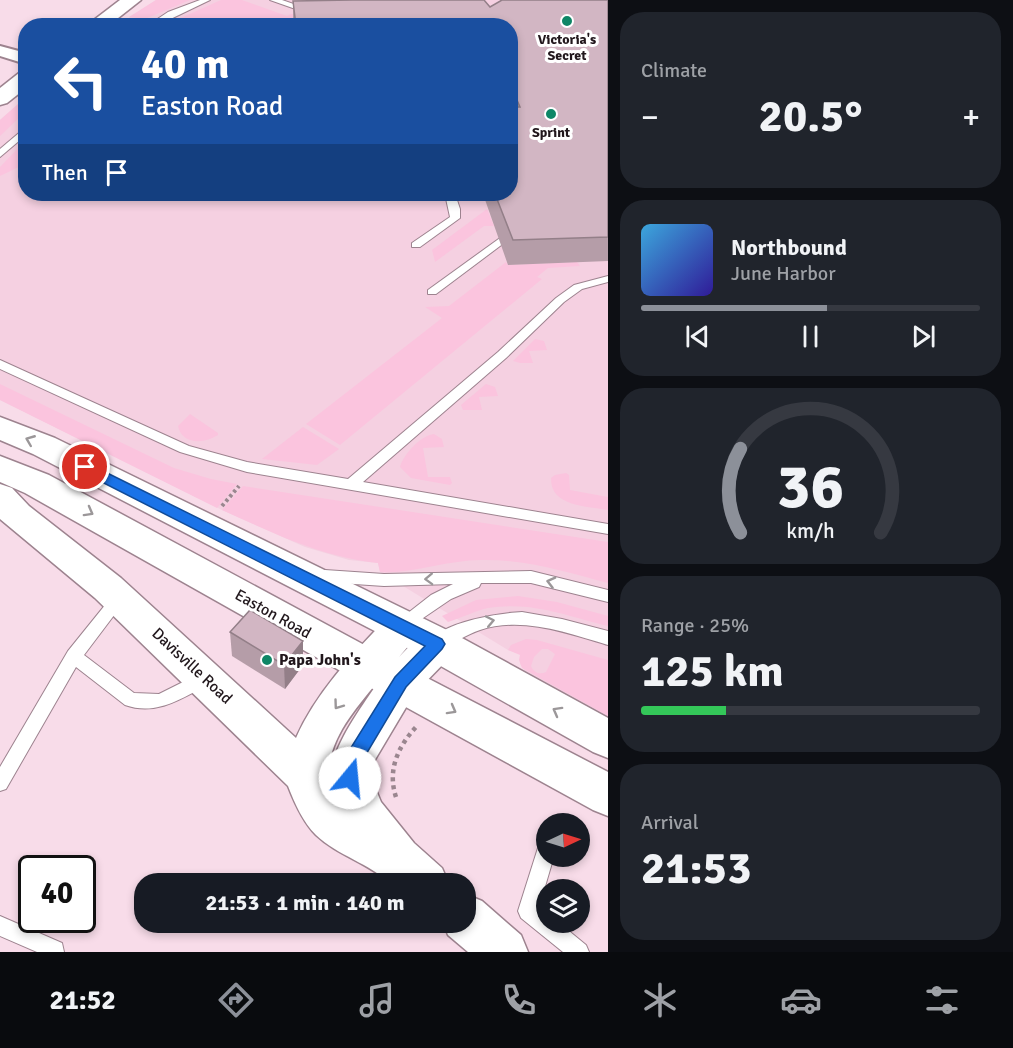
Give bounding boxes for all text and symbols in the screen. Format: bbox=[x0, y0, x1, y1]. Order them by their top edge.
marker: Victoria's Secret bbox=[560, 14, 574, 28]
place label: Victoria's Secret bbox=[538, 31, 596, 64]
text: 40 m bbox=[141, 39, 230, 90]
icon: left bbox=[42, 42, 120, 120]
text: Climate bbox=[641, 58, 707, 83]
text: 20.5° bbox=[759, 89, 862, 144]
text: Easton Road bbox=[141, 90, 283, 123]
text: − bbox=[641, 97, 659, 138]
text: + bbox=[962, 97, 980, 138]
marker: Sprint bbox=[544, 107, 558, 121]
place label: Sprint bbox=[532, 124, 571, 141]
icon: arrive bbox=[100, 156, 133, 189]
text: Then bbox=[42, 159, 88, 186]
text: Northbound bbox=[731, 234, 847, 261]
text: June Harbor bbox=[731, 261, 836, 286]
icon: previous bbox=[681, 320, 714, 353]
icon: pause bbox=[794, 320, 827, 353]
icon: next bbox=[907, 320, 940, 353]
one-way arrow bbox=[26, 435, 37, 447]
pin bbox=[59, 441, 110, 492]
text: 36 bbox=[777, 448, 844, 525]
icon: arrive bbox=[68, 450, 101, 483]
one-way arrow bbox=[83, 505, 93, 516]
text: km/h bbox=[786, 518, 835, 544]
one-way arrow bbox=[424, 573, 433, 585]
one-way arrow bbox=[546, 577, 556, 590]
street label: Easton Road bbox=[231, 585, 315, 643]
text: Range · 25% bbox=[641, 613, 749, 638]
one-way arrow bbox=[484, 615, 494, 628]
street label: Davisville Road bbox=[148, 624, 236, 708]
text: 125 km bbox=[641, 644, 784, 699]
place label: Papa John's bbox=[279, 650, 361, 670]
marker: Papa John's bbox=[260, 653, 274, 667]
one-way arrow bbox=[334, 698, 345, 709]
one-way arrow bbox=[445, 703, 456, 714]
one-way arrow bbox=[552, 707, 563, 718]
position arrow bbox=[318, 746, 382, 810]
text: Arrival bbox=[641, 810, 699, 835]
north arrow bbox=[536, 813, 590, 867]
map controls bbox=[536, 813, 590, 933]
text: 21:53 bbox=[641, 841, 751, 896]
speed limit sign: 40 bbox=[18, 855, 96, 933]
button: layers bbox=[536, 879, 590, 933]
text: 21:53 · 1 min · 140 m bbox=[205, 889, 405, 916]
icon: directions bbox=[215, 979, 257, 1021]
icon: music bbox=[356, 979, 398, 1021]
icon: phone bbox=[498, 979, 540, 1021]
icon: climate bbox=[639, 979, 681, 1021]
icon: car bbox=[780, 979, 822, 1021]
icon: filters bbox=[921, 979, 963, 1021]
text: 21:52 bbox=[50, 984, 116, 1017]

